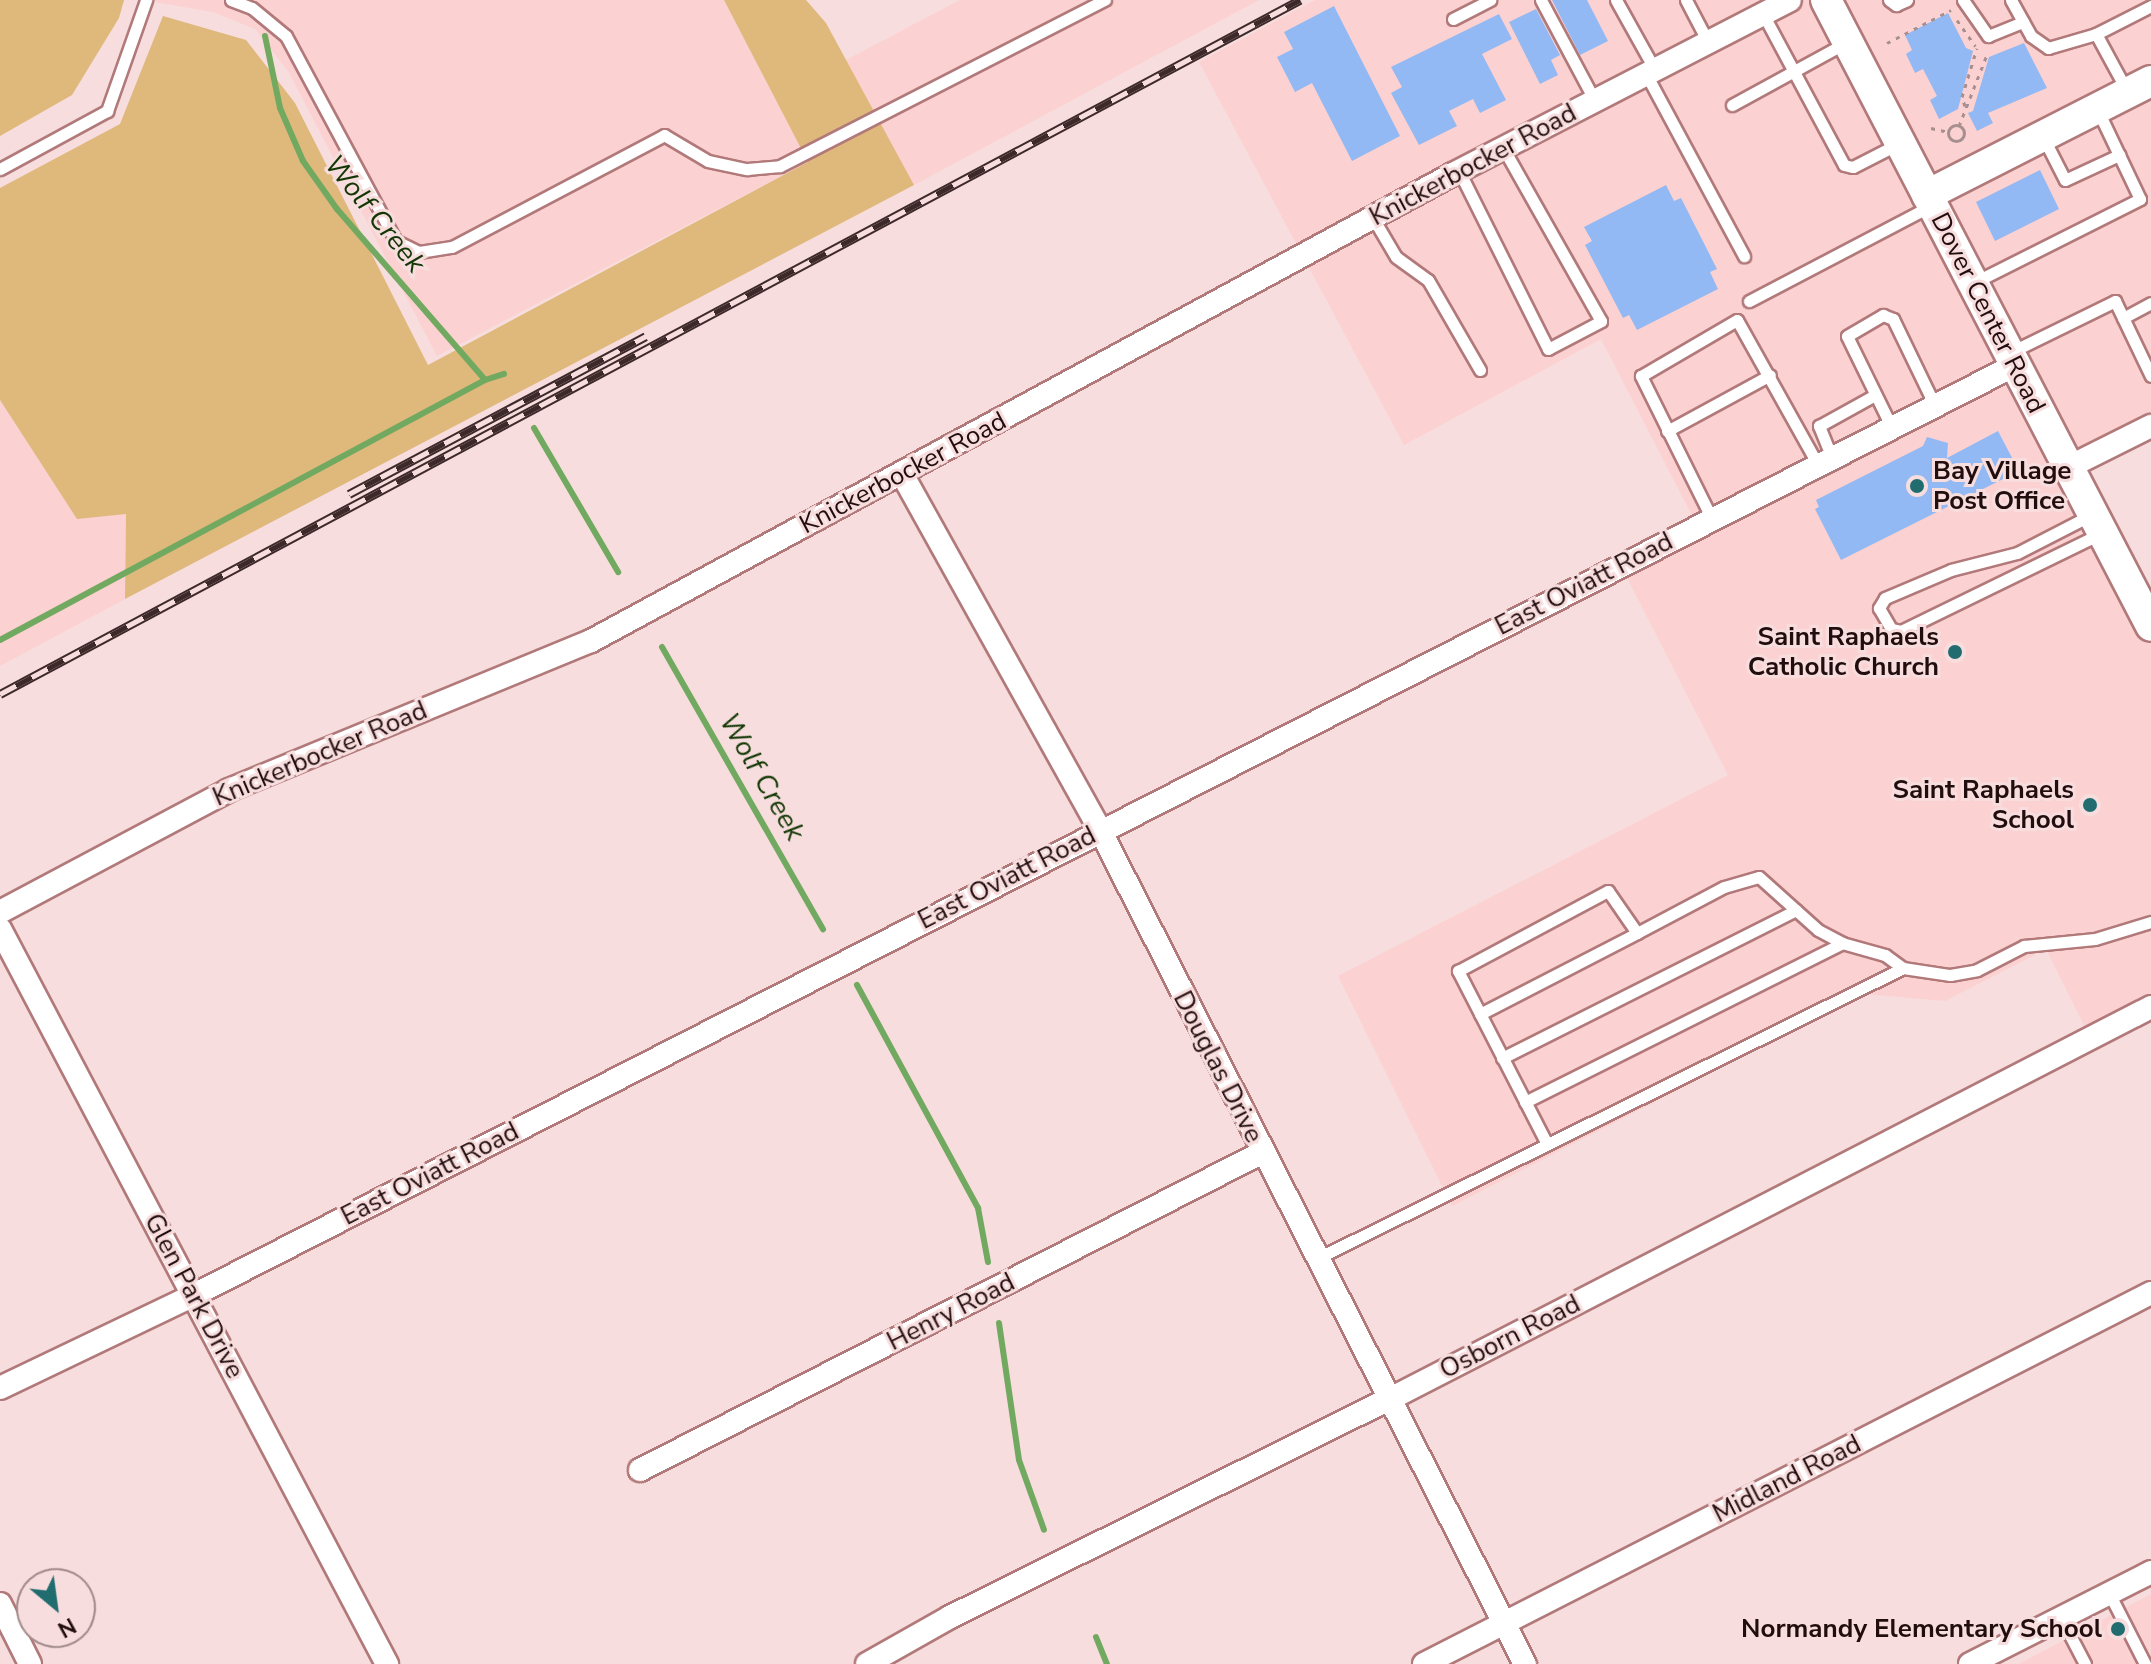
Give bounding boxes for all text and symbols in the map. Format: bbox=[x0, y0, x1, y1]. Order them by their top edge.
street label: Knickerbocker Road bbox=[1364, 97, 1582, 233]
water label: Wolf Creek bbox=[317, 148, 433, 280]
street label: Dover Center Road bbox=[1924, 207, 2052, 419]
street label: Knickerbocker Road bbox=[794, 405, 1012, 541]
place label: Bay Village Post Office bbox=[1933, 455, 2071, 516]
marker: Bay Village Post Office bbox=[1908, 477, 1926, 495]
street label: East Oviatt Road bbox=[1490, 526, 1678, 642]
place label: Saint Raphaels Catholic Church bbox=[1748, 621, 1939, 682]
marker: Saint Raphaels Catholic Church bbox=[1946, 643, 1964, 661]
street label: Knickerbocker Road bbox=[208, 695, 432, 813]
water label: Wolf Creek bbox=[712, 707, 812, 847]
place label: Saint Raphaels School bbox=[1893, 774, 2074, 836]
marker: Saint Raphaels School bbox=[2081, 796, 2099, 814]
street label: East Oviatt Road bbox=[913, 820, 1101, 936]
street label: Douglas Drive bbox=[1166, 986, 1270, 1148]
street label: East Oviatt Road bbox=[336, 1116, 524, 1232]
street label: Glen Park Drive bbox=[138, 1208, 250, 1384]
street label: Henry Road bbox=[882, 1267, 1020, 1357]
street label: Osborn Road bbox=[1435, 1288, 1585, 1386]
street label: Midland Road bbox=[1708, 1428, 1866, 1530]
north arrow bbox=[16, 1568, 96, 1648]
text: N bbox=[52, 1610, 81, 1644]
place label: Normandy Elementary School bbox=[1741, 1613, 2102, 1645]
marker: Normandy Elementary School bbox=[2109, 1620, 2127, 1638]

